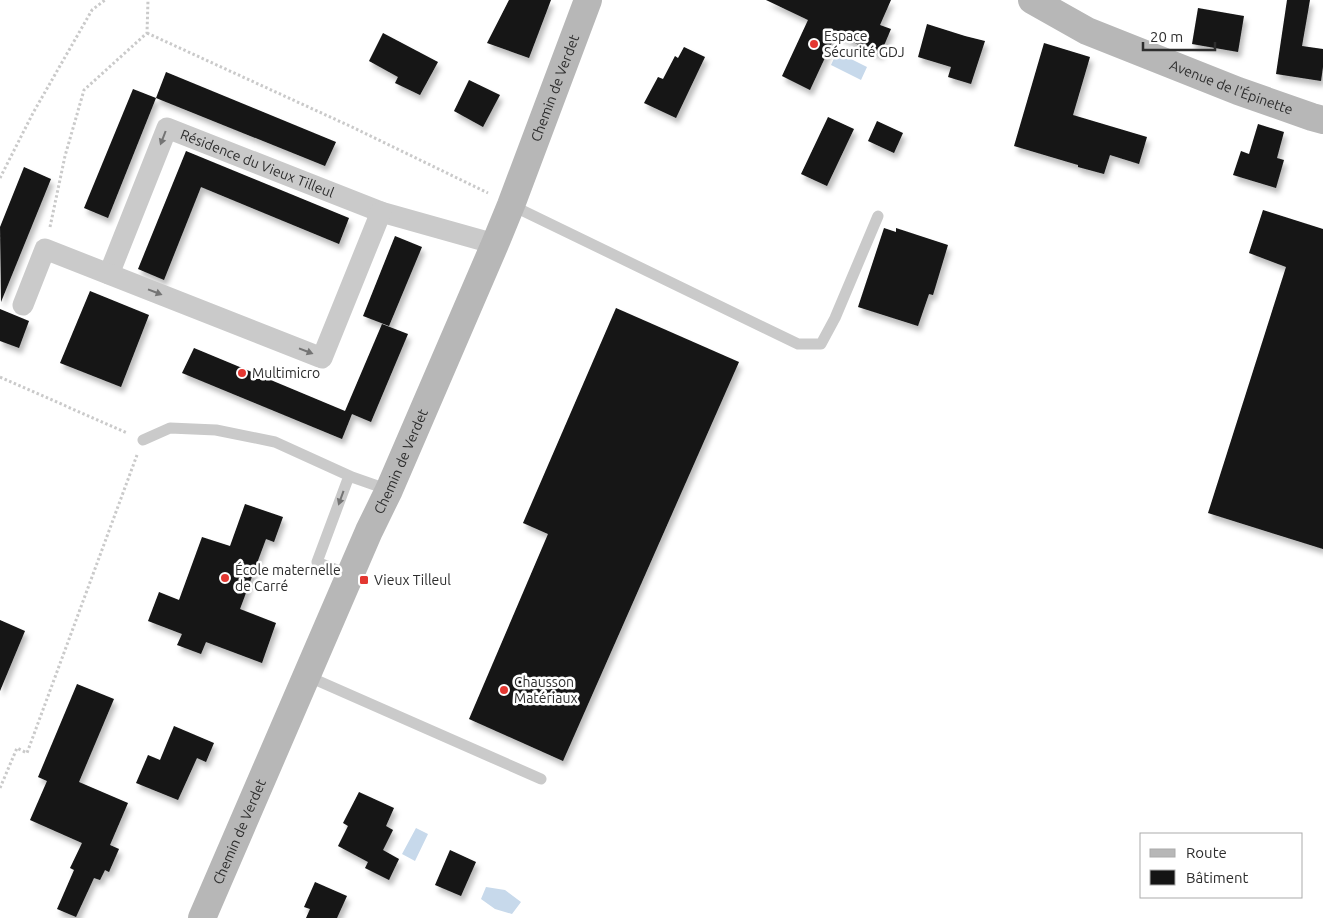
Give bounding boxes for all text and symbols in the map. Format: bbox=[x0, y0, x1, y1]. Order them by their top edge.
scale bar bbox=[1143, 20, 1216, 52]
place label: Espace Sécurité GDJ bbox=[824, 28, 905, 60]
text: 20 m bbox=[1150, 28, 1183, 45]
street label: Chemin de Verdet bbox=[528, 32, 582, 144]
marker: Espace Sécurité GDJ bbox=[808, 38, 820, 50]
street label: Avenue de l'Épinette bbox=[1167, 57, 1295, 118]
street label: Résidence du Vieux Tilleul bbox=[178, 126, 337, 201]
one-way arrow bbox=[159, 131, 167, 146]
one-way arrow bbox=[147, 289, 162, 296]
one-way arrow bbox=[299, 348, 313, 356]
place label: Multimicro bbox=[252, 365, 320, 381]
marker: Multimicro bbox=[236, 367, 248, 379]
street label: Chemin de Verdet bbox=[371, 406, 431, 517]
one-way arrow bbox=[337, 491, 345, 506]
place label: École maternelle de Carré bbox=[235, 561, 341, 594]
marker: École maternelle de Carré bbox=[219, 572, 231, 584]
place label: Vieux Tilleul bbox=[374, 572, 451, 588]
marker: Vieux Tilleul bbox=[358, 574, 370, 586]
place label: Chausson Matériaux bbox=[514, 674, 578, 706]
marker: Chausson Matériaux bbox=[498, 684, 510, 696]
street label: Chemin de Verdet bbox=[209, 776, 269, 887]
legend bbox=[1140, 833, 1303, 898]
text: Route bbox=[1186, 844, 1227, 861]
text: Bâtiment bbox=[1186, 869, 1249, 886]

